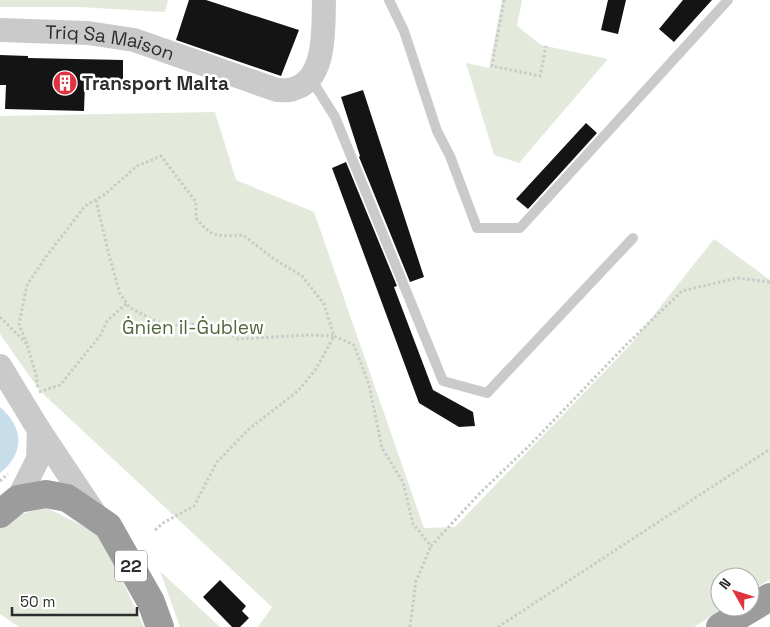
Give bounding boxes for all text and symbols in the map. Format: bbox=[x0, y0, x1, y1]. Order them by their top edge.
street label: Triq Sa Maison bbox=[45, 20, 178, 66]
building icon: Transport Malta bbox=[52, 70, 78, 96]
place label: Transport Malta bbox=[82, 71, 229, 96]
park label: Ġnien il-Ġublew bbox=[122, 315, 264, 340]
road number: 22 bbox=[115, 550, 147, 582]
north arrow bbox=[710, 567, 760, 617]
text: N bbox=[715, 575, 735, 593]
scale bar bbox=[12, 584, 138, 616]
text: 50 m bbox=[20, 592, 55, 611]

